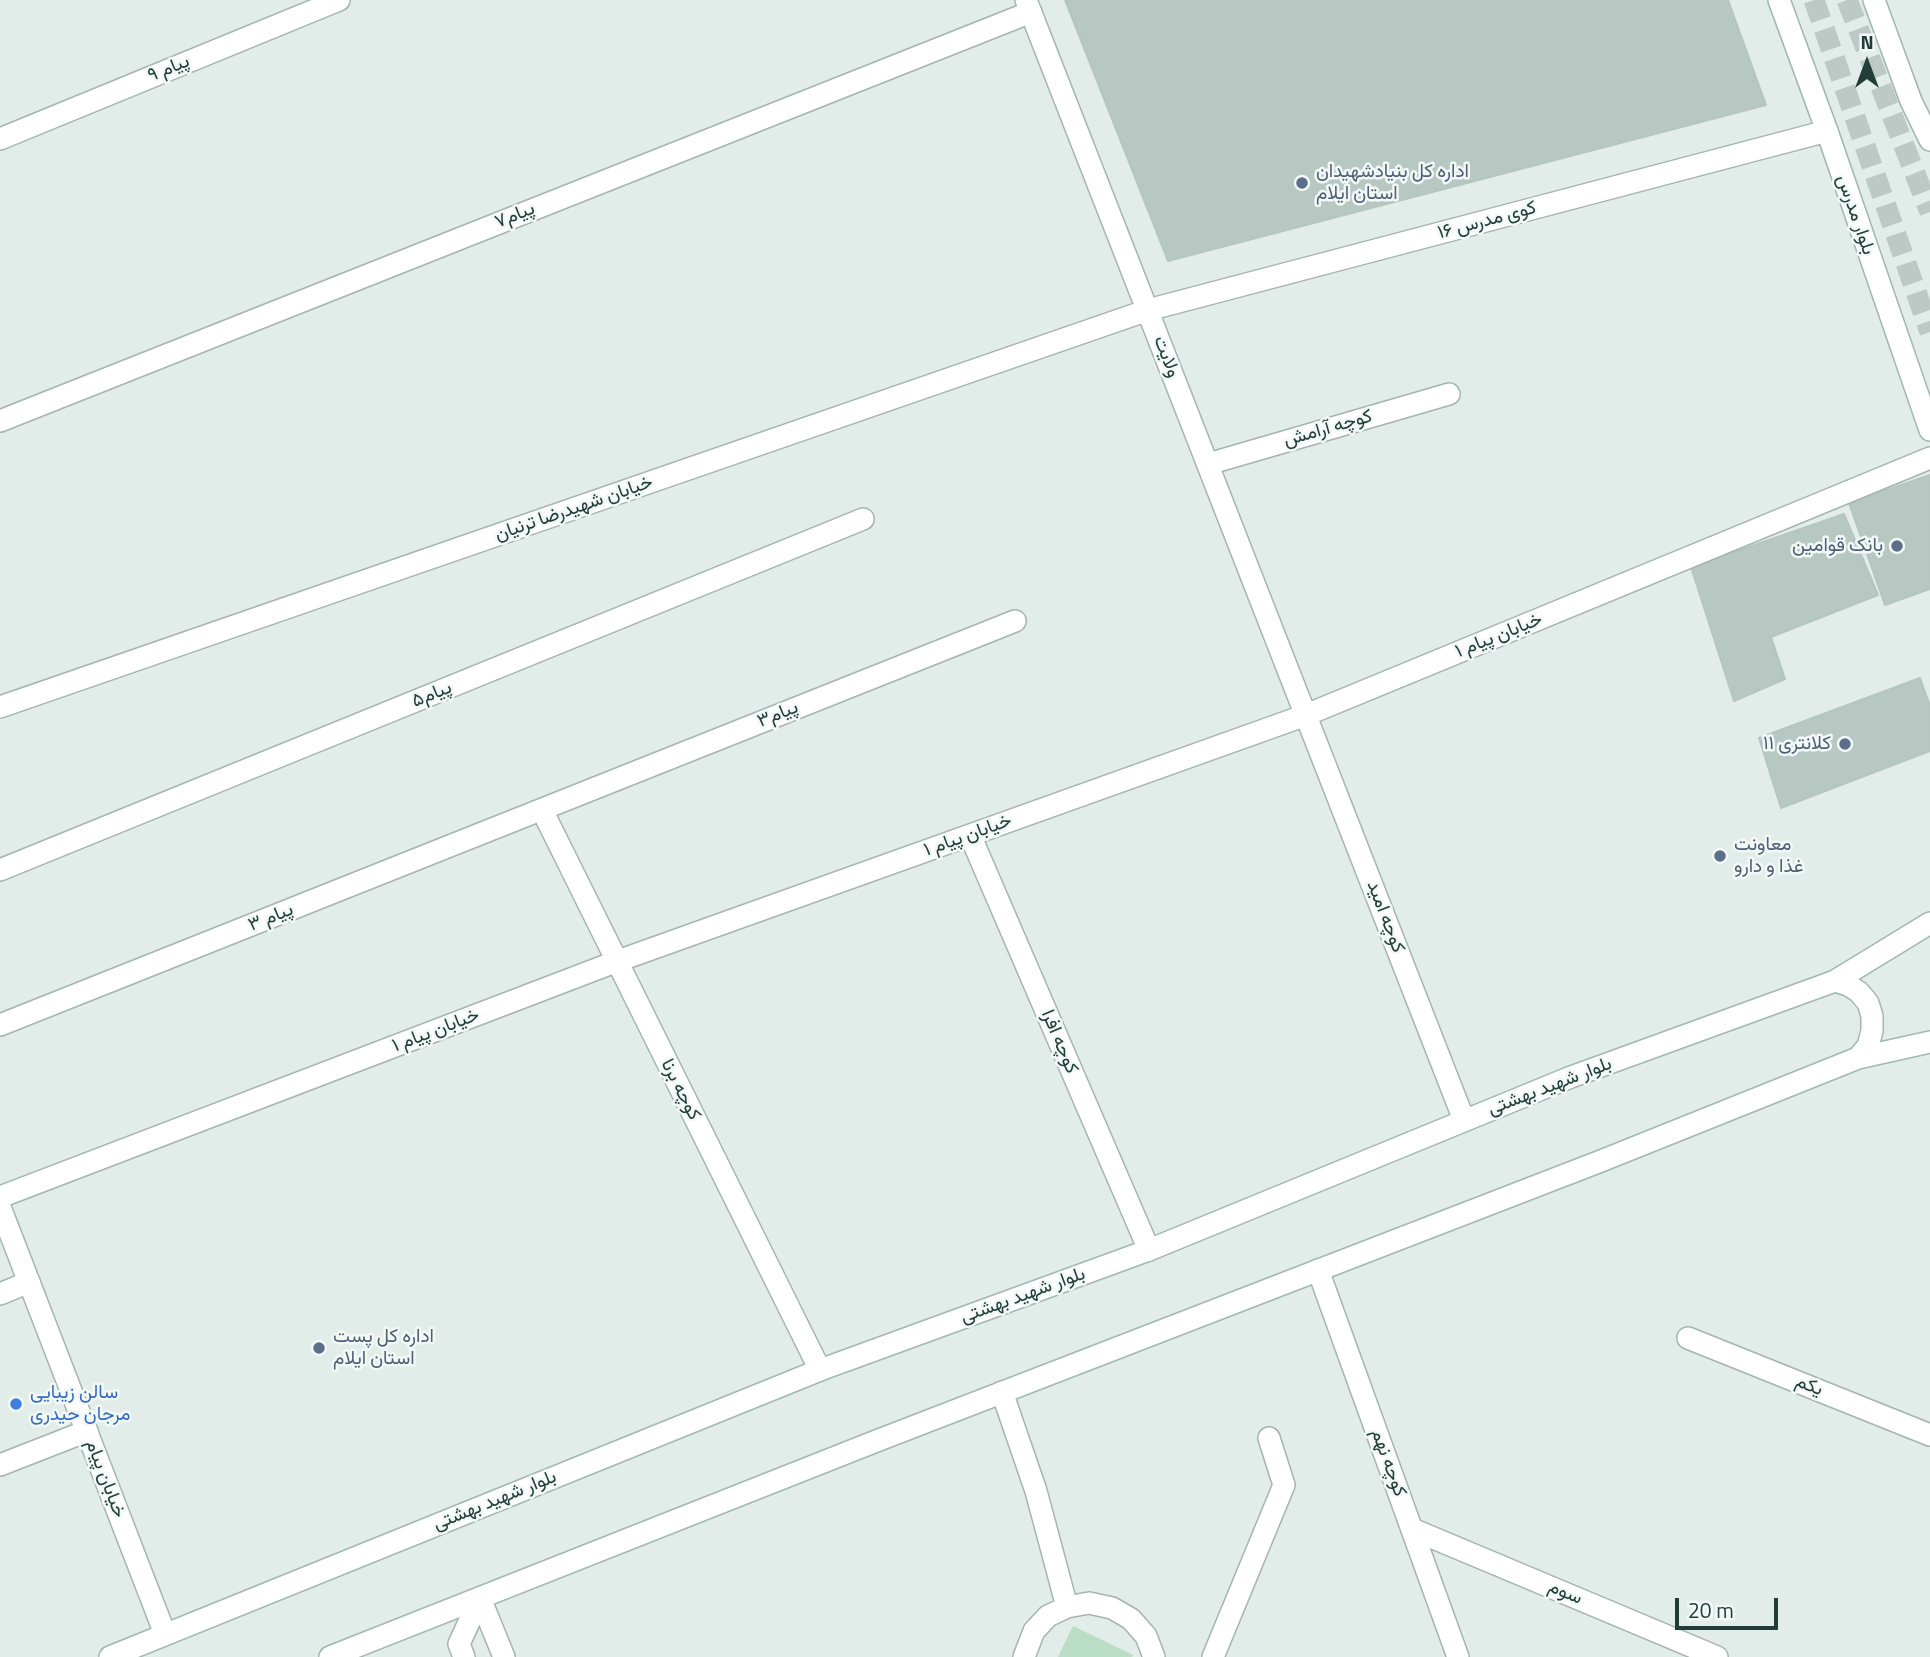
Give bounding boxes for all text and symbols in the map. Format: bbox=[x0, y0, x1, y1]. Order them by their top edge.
text: N bbox=[1860, 27, 1874, 56]
north arrow bbox=[1832, 28, 1902, 98]
street label: پیام ۹ bbox=[145, 50, 193, 88]
place label: اداره کل بنیادشهیدان استان ایلام bbox=[1316, 161, 1469, 205]
street label: بلوار مدرس bbox=[1831, 172, 1879, 258]
marker: اداره کل بنیادشهیدان استان ایلام bbox=[1294, 175, 1310, 191]
street label: کوی مدرس ۱۶ bbox=[1435, 197, 1539, 245]
street label: پیام۷ bbox=[492, 198, 538, 234]
street label: ولایت bbox=[1148, 333, 1184, 381]
street label: کوچه آرامش bbox=[1281, 405, 1375, 453]
street label: خیابان شهیدرضا ترنیان bbox=[492, 471, 656, 547]
place label: بانک قوامین bbox=[1792, 535, 1883, 557]
marker: بانک قوامین bbox=[1889, 538, 1905, 554]
street label: خیابان پیام ۱ bbox=[1452, 608, 1546, 664]
street label: پیام۵ bbox=[409, 677, 455, 713]
street label: پیام۳ bbox=[754, 697, 802, 733]
place label: کلانتری ۱۱ bbox=[1763, 733, 1831, 755]
marker: کلانتری ۱۱ bbox=[1837, 736, 1853, 752]
street label: خیابان پیام ۱ bbox=[921, 810, 1015, 862]
place label: معاونت غذا و دارو bbox=[1734, 834, 1803, 878]
marker: معاونت غذا و دارو bbox=[1712, 848, 1728, 864]
street label: کوچه امید bbox=[1361, 878, 1409, 956]
street label: پیام ۳ bbox=[245, 899, 297, 937]
street label: خیابان پیام ۱ bbox=[389, 1004, 483, 1058]
street label: کوچه افرا bbox=[1035, 1007, 1083, 1077]
street label: بلوار شهید بهشتی bbox=[1485, 1053, 1615, 1121]
street label: کوچه برنا bbox=[655, 1056, 705, 1124]
street label: بلوار شهید بهشتی bbox=[958, 1263, 1088, 1329]
place label: اداره کل پست استان ایلام bbox=[333, 1326, 434, 1370]
marker: اداره کل پست استان ایلام bbox=[311, 1340, 327, 1356]
street label: یکم bbox=[1792, 1370, 1826, 1402]
place label: سالن زیبایی مرجان حیدری bbox=[30, 1382, 130, 1426]
marker: سالن زیبایی مرجان حیدری bbox=[8, 1396, 24, 1412]
street label: کوچه نهم bbox=[1365, 1426, 1411, 1500]
street label: خیابان پیام bbox=[80, 1437, 130, 1521]
street label: بلوار شهید بهشتی bbox=[430, 1466, 560, 1536]
street label: سوم bbox=[1545, 1576, 1585, 1610]
scale bar bbox=[1678, 1584, 1781, 1628]
text: 20 m bbox=[1688, 1594, 1734, 1626]

